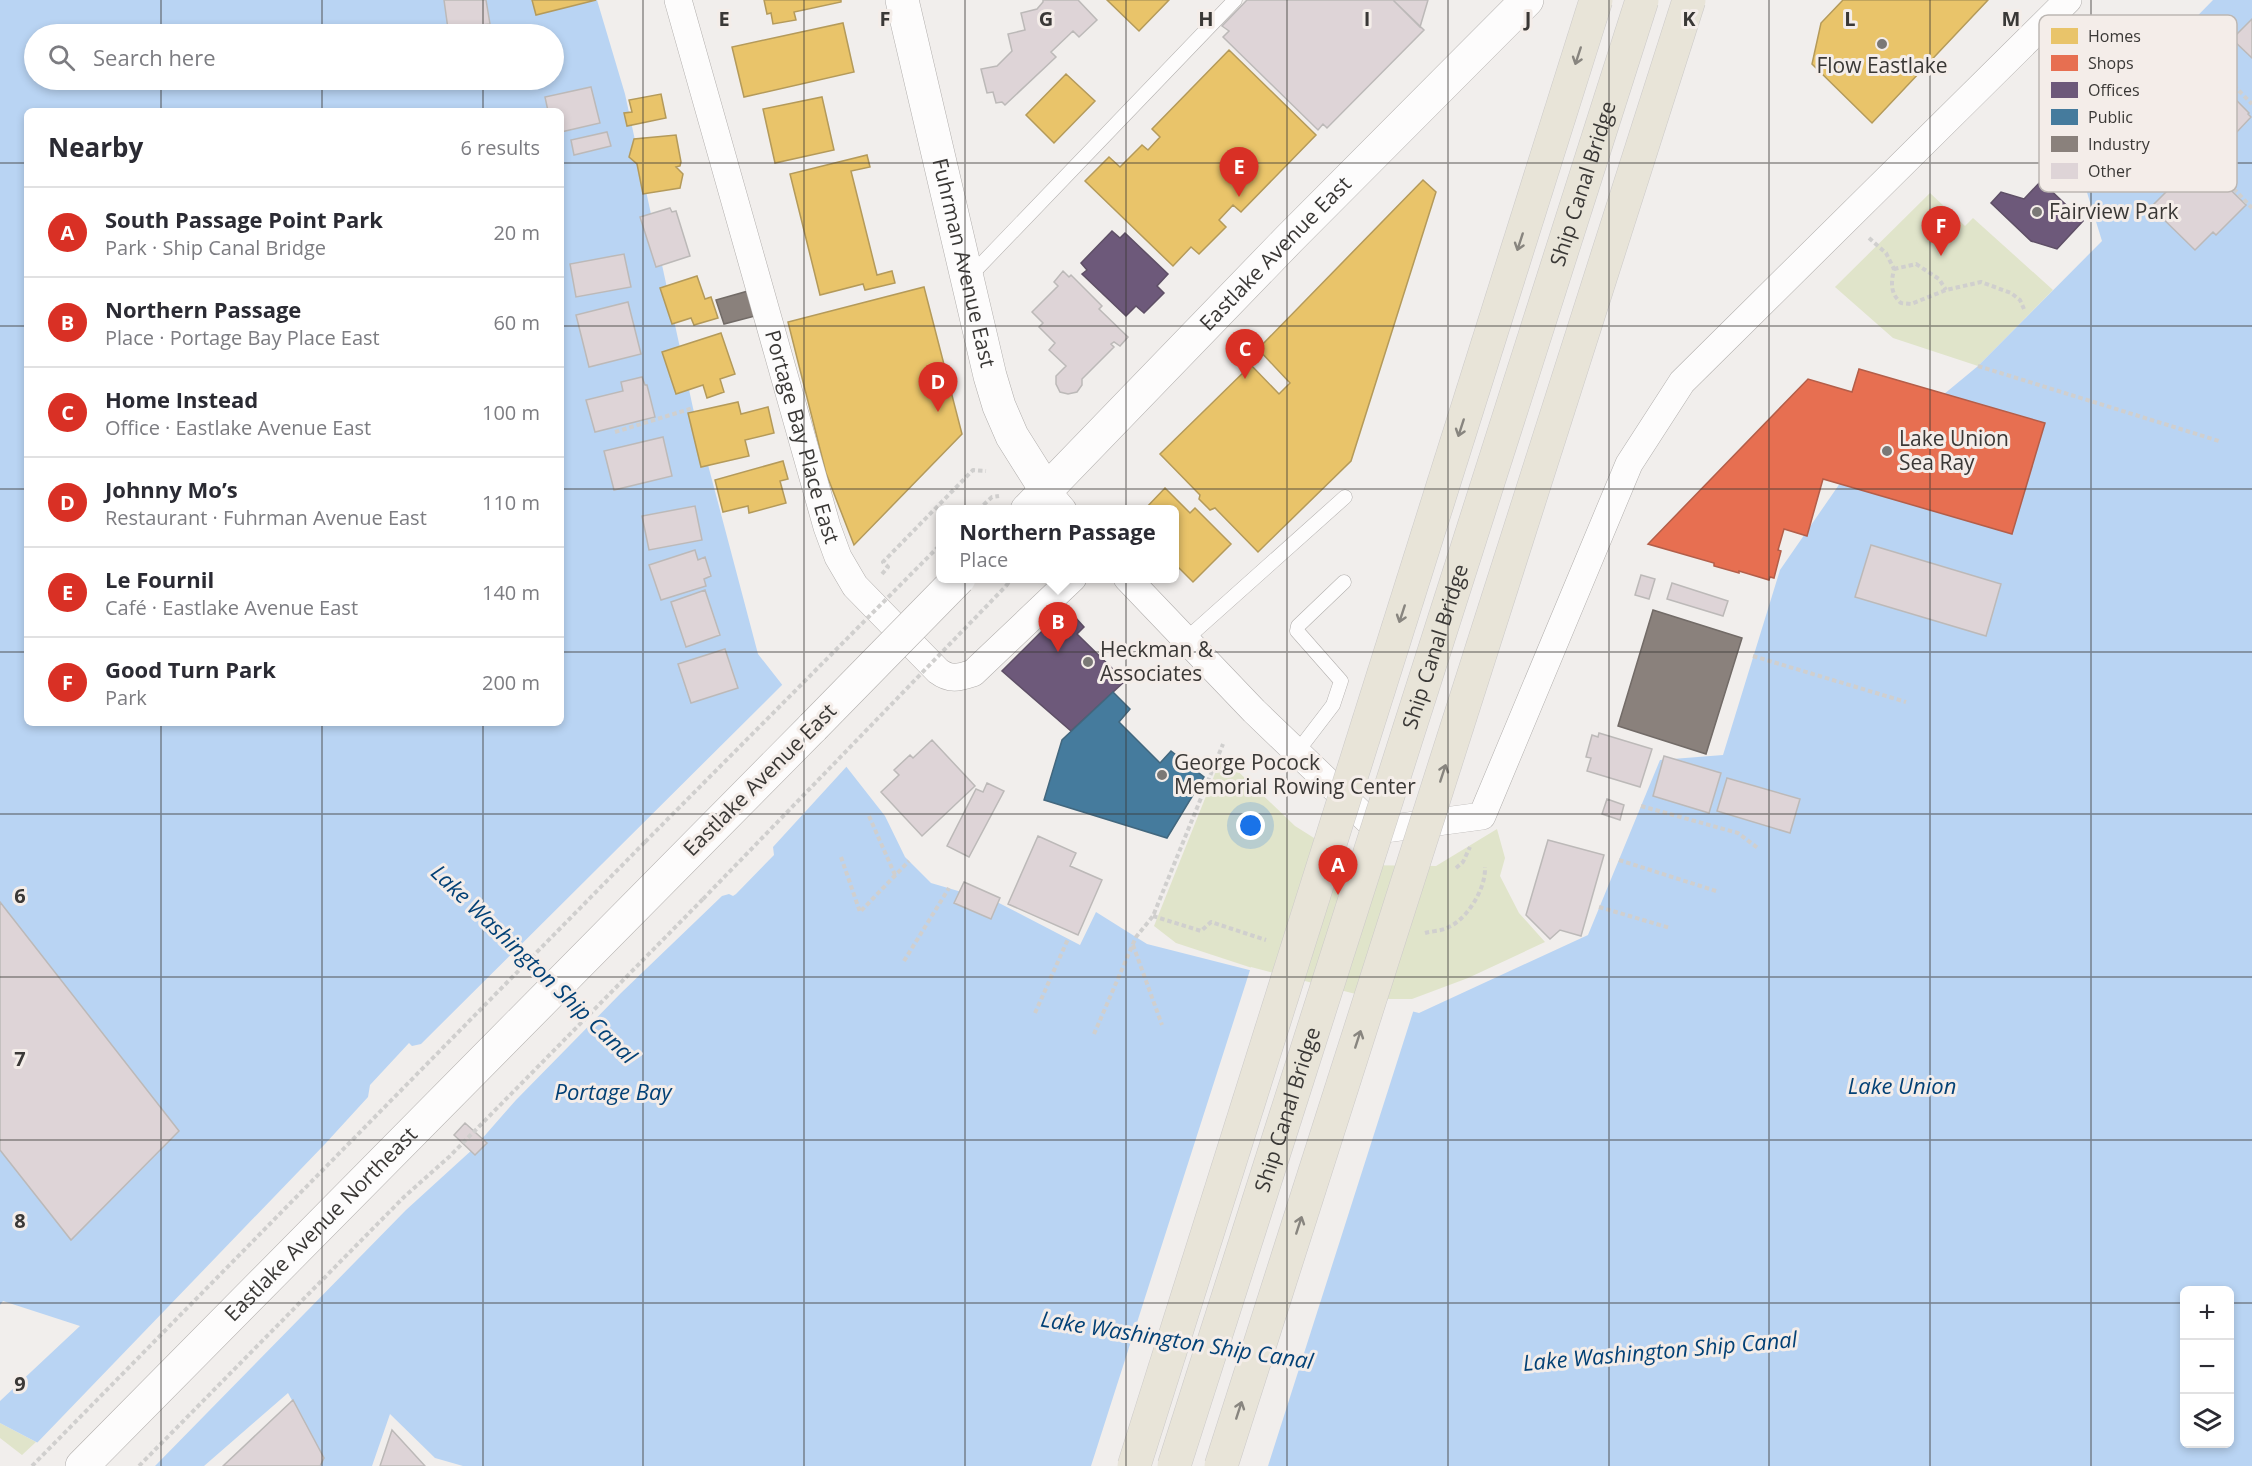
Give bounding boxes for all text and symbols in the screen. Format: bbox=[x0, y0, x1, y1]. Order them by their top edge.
text: E bbox=[718, 5, 730, 32]
text: F bbox=[880, 5, 890, 32]
text: G bbox=[1039, 5, 1053, 32]
text: H bbox=[1198, 5, 1214, 32]
text: I bbox=[1364, 5, 1370, 32]
text: J bbox=[1523, 5, 1531, 32]
text: K bbox=[1682, 5, 1696, 32]
text: L bbox=[1844, 5, 1856, 32]
text: M bbox=[2002, 5, 2020, 32]
legend bbox=[2039, 15, 2237, 192]
search box bbox=[24, 24, 564, 90]
text: Homes bbox=[2088, 25, 2141, 47]
marker: Flow Eastlake bbox=[1875, 37, 1889, 51]
icon: search bbox=[45, 41, 78, 74]
text: Search here bbox=[93, 42, 216, 72]
one-way arrow bbox=[1572, 46, 1583, 65]
place label: Flow Eastlake bbox=[1816, 51, 1948, 79]
text: Shops bbox=[2088, 52, 2134, 74]
text: Offices bbox=[2088, 79, 2140, 101]
street label: Ship Canal Bridge bbox=[1543, 97, 1622, 270]
text: Public bbox=[2088, 106, 2133, 128]
text: Nearby bbox=[48, 129, 143, 165]
text: Industry bbox=[2088, 133, 2151, 155]
text: 6 results bbox=[460, 134, 540, 161]
pin: E bbox=[1220, 148, 1258, 197]
street label: Fuhrman Avenue East bbox=[926, 155, 1003, 370]
text: Other bbox=[2088, 160, 2132, 182]
street label: Eastlake Avenue East bbox=[1193, 170, 1357, 336]
place label: Fairview Park bbox=[2049, 197, 2179, 225]
text: South Passage Point Park bbox=[105, 204, 383, 234]
marker: Fairview Park bbox=[2030, 205, 2044, 219]
pin: F bbox=[1922, 206, 1960, 256]
text: A bbox=[61, 219, 74, 246]
text: 20 m bbox=[493, 219, 540, 246]
one-way arrow bbox=[1513, 232, 1524, 251]
text: Park · Ship Canal Bridge bbox=[105, 234, 326, 261]
text: Northern Passage bbox=[105, 294, 301, 324]
text: B bbox=[61, 309, 74, 336]
text: 60 m bbox=[493, 309, 540, 336]
text: Place · Portage Bay Place East bbox=[105, 324, 380, 351]
street label: Portage Bay Place East bbox=[759, 327, 847, 547]
pin: C bbox=[1226, 330, 1264, 379]
pin: D bbox=[918, 362, 958, 412]
text: Home Instead bbox=[105, 384, 258, 414]
text: C bbox=[61, 399, 74, 426]
text: 100 m bbox=[482, 399, 540, 426]
text: Office · Eastlake Avenue East bbox=[105, 414, 371, 441]
one-way arrow bbox=[1455, 418, 1466, 437]
place label: Lake Union Sea Ray bbox=[1899, 424, 2009, 476]
marker: Lake Union Sea Ray bbox=[1880, 444, 1894, 458]
text: Johnny Mo’s bbox=[105, 474, 238, 504]
text: D bbox=[60, 489, 75, 516]
text: 110 m bbox=[482, 489, 540, 516]
text: Restaurant · Fuhrman Avenue East bbox=[105, 504, 427, 531]
popup bbox=[936, 505, 1179, 583]
text: Northern Passage bbox=[959, 516, 1156, 546]
text: Place bbox=[959, 546, 1008, 573]
street label: Ship Canal Bridge bbox=[1395, 560, 1474, 733]
text: Le Fournil bbox=[105, 564, 214, 594]
text: E bbox=[62, 579, 73, 606]
text: 140 m bbox=[482, 579, 540, 606]
text: Café · Eastlake Avenue East bbox=[105, 594, 358, 621]
pin: B bbox=[1038, 602, 1078, 652]
one-way arrow bbox=[1396, 604, 1407, 623]
place label: Heckman & Associates bbox=[1100, 635, 1214, 687]
text: Good Turn Park bbox=[105, 654, 276, 684]
marker: Heckman & Associates bbox=[1081, 655, 1095, 669]
text: F bbox=[62, 669, 73, 696]
text: 200 m bbox=[482, 669, 540, 696]
text: Park bbox=[105, 684, 147, 711]
street label: Eastlake Avenue East bbox=[677, 697, 842, 862]
place label: George Pocock Memorial Rowing Center bbox=[1174, 748, 1416, 800]
one-way arrow bbox=[1438, 764, 1449, 783]
marker: George Pocock Memorial Rowing Center bbox=[1155, 768, 1169, 782]
your location bbox=[1236, 811, 1265, 840]
pin: A bbox=[1318, 846, 1358, 895]
water label: Lake Washington Ship Canal bbox=[425, 857, 644, 1070]
text: 6 bbox=[14, 882, 26, 909]
street label: Ship Canal Bridge bbox=[1247, 1023, 1326, 1196]
one-way arrow bbox=[1353, 1030, 1364, 1049]
text: 7 bbox=[14, 1045, 26, 1072]
water label: Lake Union bbox=[1848, 1070, 1956, 1100]
water label: Portage Bay bbox=[554, 1076, 673, 1106]
street label: Eastlake Avenue Northeast bbox=[218, 1120, 423, 1327]
text: 8 bbox=[14, 1207, 26, 1234]
one-way arrow bbox=[1294, 1216, 1305, 1235]
map controls bbox=[2180, 1286, 2234, 1448]
button: + bbox=[2180, 1286, 2234, 1340]
water label: Lake Washington Ship Canal bbox=[1039, 1303, 1316, 1375]
water label: Lake Washington Ship Canal bbox=[1522, 1323, 1799, 1377]
button: − bbox=[2180, 1340, 2234, 1394]
text: 9 bbox=[14, 1370, 26, 1397]
button: layers bbox=[2180, 1394, 2234, 1448]
one-way arrow bbox=[1234, 1401, 1245, 1420]

